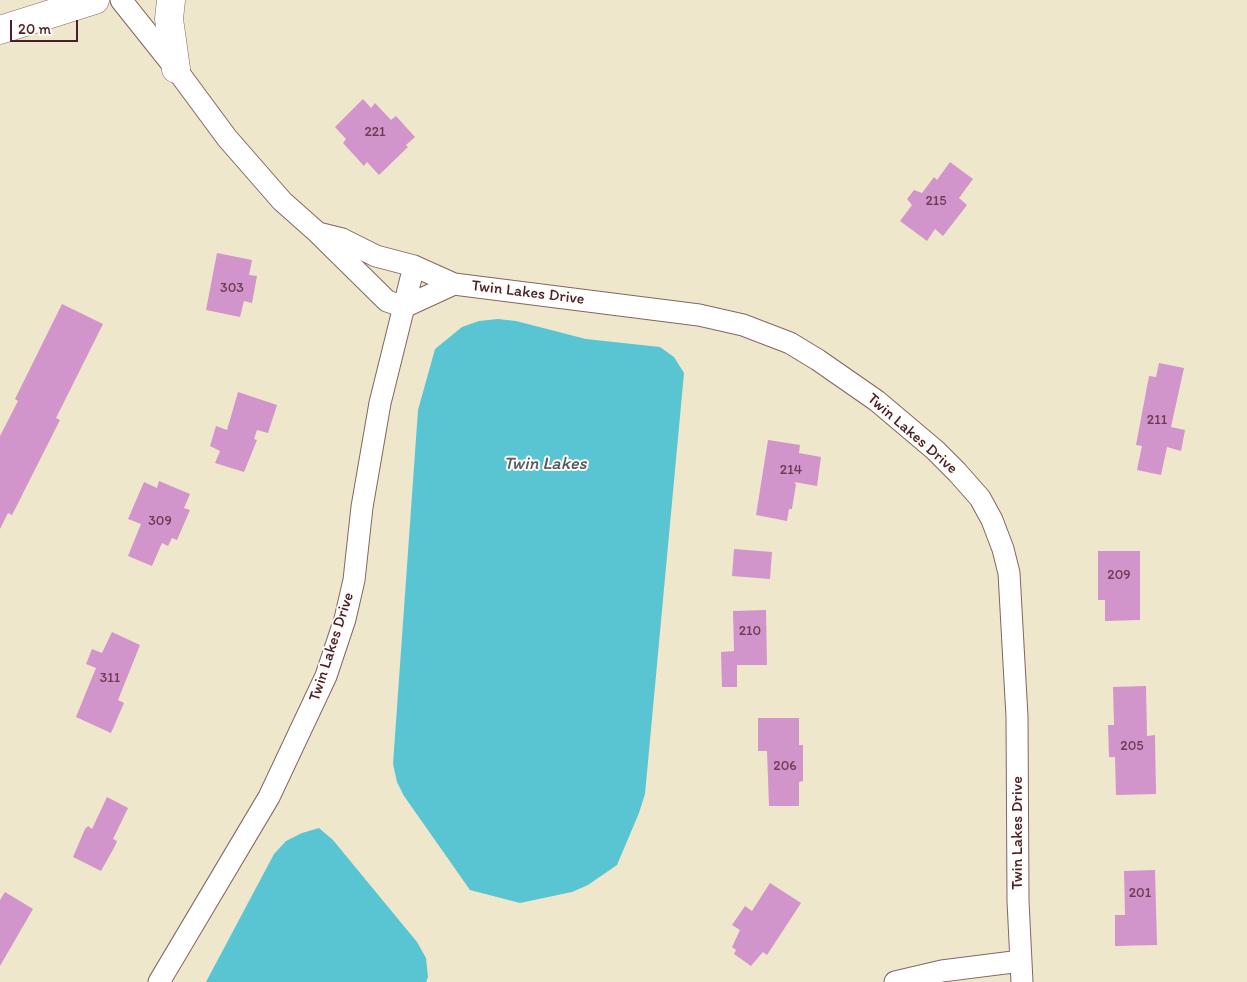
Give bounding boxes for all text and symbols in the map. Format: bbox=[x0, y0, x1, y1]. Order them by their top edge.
scale bar bbox=[12, 10, 80, 42]
text: 20 m bbox=[18, 20, 51, 38]
house number: 221 bbox=[364, 124, 386, 140]
house number: 215 bbox=[925, 193, 947, 209]
street label: Twin Lakes Drive bbox=[470, 277, 586, 309]
house number: 303 bbox=[220, 280, 244, 296]
street label: Twin Lakes Drive bbox=[863, 389, 961, 479]
house number: 211 bbox=[1147, 412, 1167, 428]
water label: Twin Lakes bbox=[503, 453, 587, 475]
house number: 214 bbox=[780, 462, 802, 478]
house number: 309 bbox=[148, 513, 172, 529]
house number: 209 bbox=[1107, 567, 1131, 583]
street label: Twin Lakes Drive bbox=[305, 590, 359, 704]
house number: 210 bbox=[739, 623, 761, 639]
house number: 311 bbox=[100, 670, 120, 686]
house number: 205 bbox=[1120, 738, 1144, 754]
house number: 206 bbox=[773, 758, 797, 774]
street label: Twin Lakes Drive bbox=[1008, 776, 1028, 890]
house number: 201 bbox=[1129, 885, 1151, 901]

